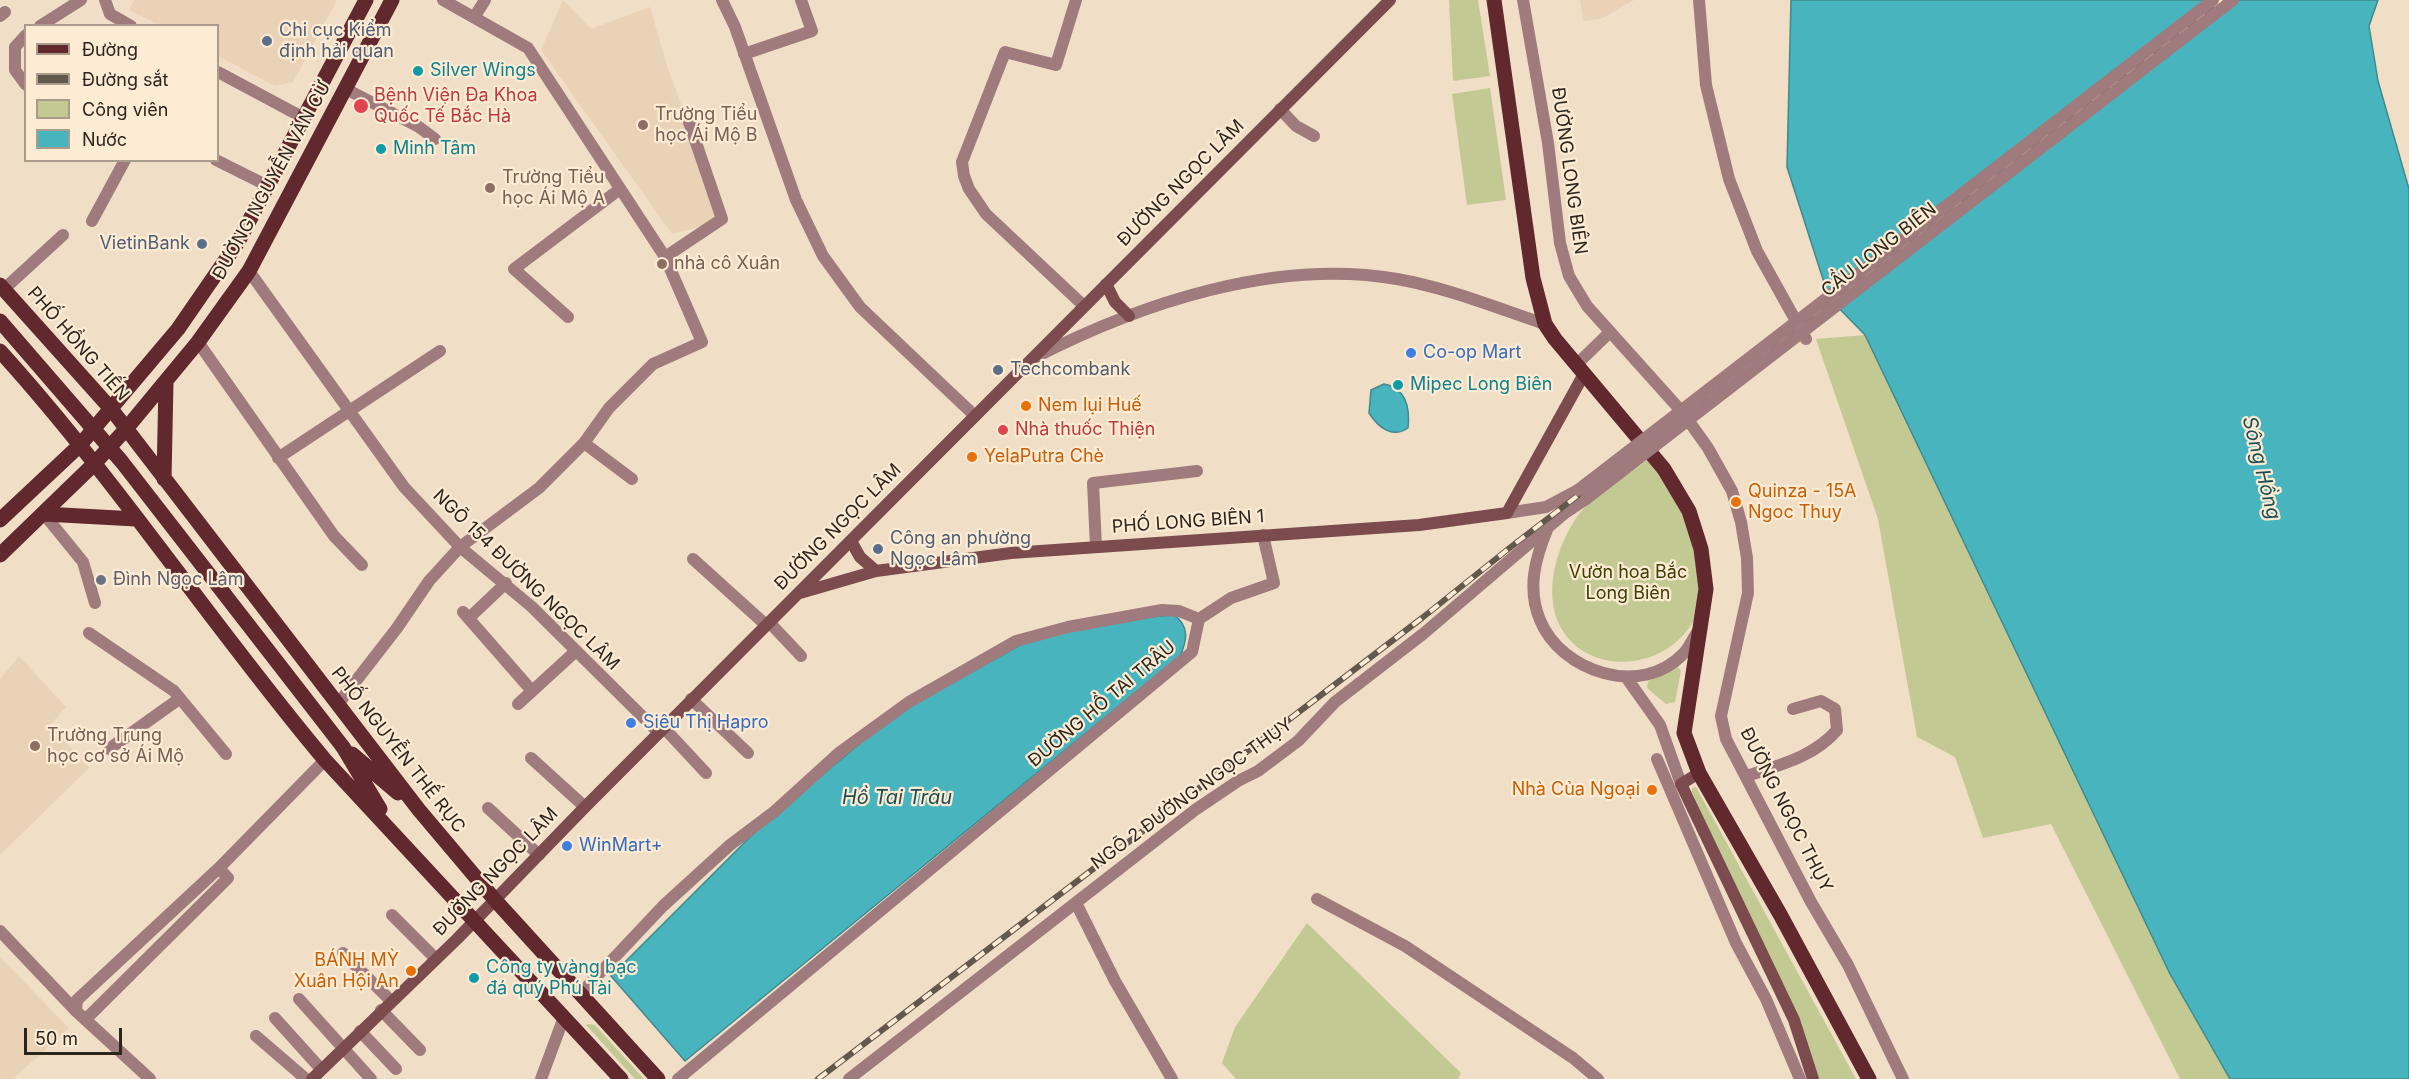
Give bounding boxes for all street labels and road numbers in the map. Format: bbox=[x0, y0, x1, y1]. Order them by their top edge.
street label: ĐƯỜNG NGUYỄN VĂN CỪ bbox=[209, 78, 335, 284]
street label: ĐƯỜNG LONG BIÊN bbox=[1547, 86, 1591, 256]
street label: ĐƯỜNG NGỌC LÂM bbox=[1113, 115, 1249, 251]
street label: CẦU LONG BIÊN bbox=[1817, 198, 1941, 302]
street label: PHỐ HỒNG TIẾN bbox=[23, 283, 133, 405]
street label: ĐƯỜNG NGỌC LÂM bbox=[770, 459, 906, 595]
street label: NGÕ 154 ĐƯỜNG NGỌC LÂM bbox=[428, 485, 624, 675]
street label: PHỐ LONG BIÊN 1 bbox=[1111, 506, 1265, 538]
street label: ĐƯỜNG HỒ TAI TRÂU bbox=[1024, 636, 1180, 772]
street label: PHỐ NGUYỄN THẾ RỤC bbox=[326, 663, 470, 837]
street label: NGÕ 2 ĐƯỜNG NGỌC THỤY bbox=[1087, 714, 1297, 874]
street label: ĐƯỜNG NGỌC THỤY bbox=[1735, 724, 1837, 896]
street label: ĐƯỜNG NGỌC LÂM bbox=[429, 803, 563, 941]

